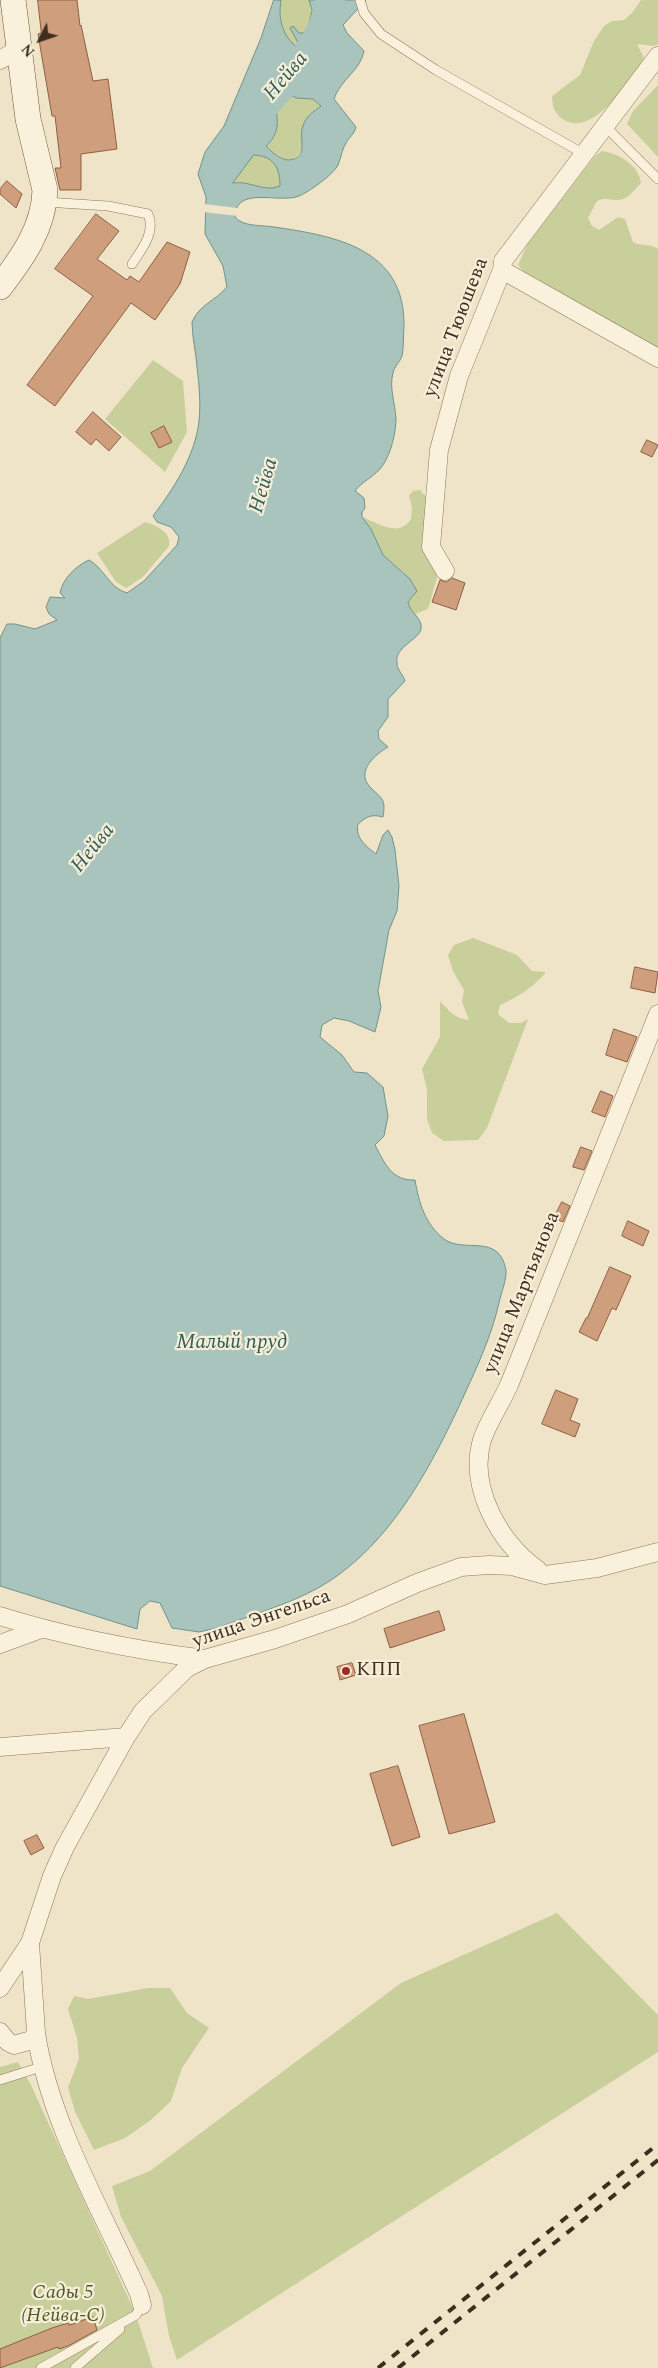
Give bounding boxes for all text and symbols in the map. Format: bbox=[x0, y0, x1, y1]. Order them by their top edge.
north arrow bbox=[15, 15, 65, 65]
text: N bbox=[17, 39, 40, 61]
water label: Нейва bbox=[259, 48, 315, 106]
street label: улица Тююшева bbox=[419, 255, 495, 401]
water label: Нейва bbox=[245, 456, 285, 516]
water label: Нейва bbox=[67, 819, 121, 879]
street label: улица Мартьянова bbox=[480, 1208, 566, 1378]
water label: Малый пруд bbox=[176, 1331, 288, 1357]
street label: улица Энгельса bbox=[190, 1585, 334, 1655]
place label: КПП bbox=[356, 1659, 402, 1683]
marker: КПП bbox=[340, 1665, 352, 1677]
park label: Сады 5 (Нейва-С) bbox=[21, 2282, 105, 2329]

